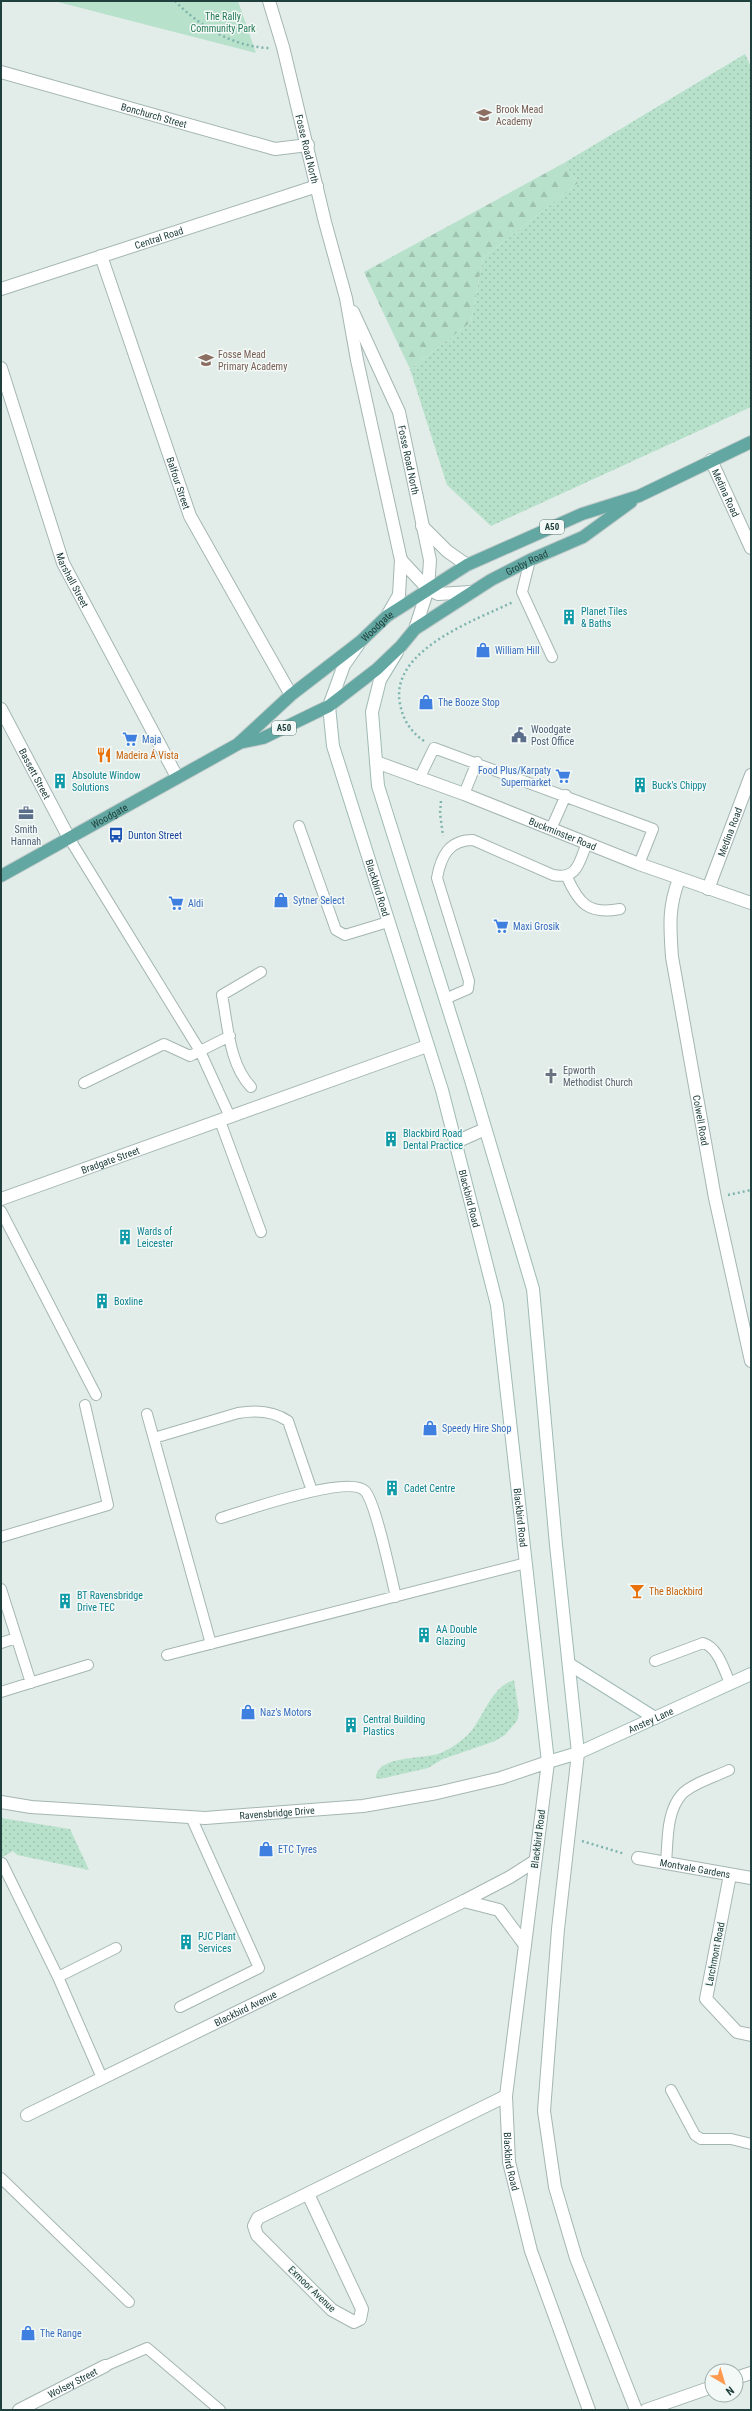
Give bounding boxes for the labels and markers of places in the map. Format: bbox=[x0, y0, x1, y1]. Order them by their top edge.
place label: Brook Mead Academy bbox=[496, 104, 543, 127]
school or university icon: Brook Mead Academy bbox=[475, 106, 493, 124]
place label: Fosse Mead Primary Academy bbox=[218, 349, 287, 372]
school or university icon: Fosse Mead Primary Academy bbox=[197, 351, 215, 369]
place label: Planet Tiles & Baths bbox=[581, 606, 628, 629]
building icon: Planet Tiles & Baths bbox=[560, 608, 578, 626]
shop icon: William Hill bbox=[474, 641, 492, 659]
place label: William Hill bbox=[495, 645, 540, 656]
shop icon: The Booze Stop bbox=[417, 693, 435, 711]
place label: The Booze Stop bbox=[438, 697, 500, 708]
place label: Woodgate Post Office bbox=[531, 724, 574, 747]
public building icon: Woodgate Post Office bbox=[510, 726, 528, 744]
supermarket icon: Maja bbox=[121, 730, 139, 748]
place label: Maja bbox=[142, 734, 162, 745]
restaurant icon: Madeira Á Vista bbox=[95, 746, 113, 764]
place label: Madeira Á Vista bbox=[116, 749, 179, 761]
place label: Food Plus/Karpaty Supermarket bbox=[478, 765, 551, 788]
supermarket icon: Food Plus/Karpaty Supermarket bbox=[554, 767, 572, 785]
place label: Absolute Window Solutions bbox=[72, 770, 141, 793]
building icon: Absolute Window Solutions bbox=[51, 772, 69, 790]
building icon: Buck's Chippy bbox=[631, 776, 649, 794]
place label: Buck's Chippy bbox=[652, 780, 706, 791]
office icon: Smith Hannah bbox=[17, 804, 35, 822]
place label: Smith Hannah bbox=[11, 824, 41, 847]
bus stop icon: Dunton Street bbox=[107, 826, 125, 844]
place label: Dunton Street bbox=[128, 830, 182, 841]
shop icon: Sytner Select bbox=[272, 891, 290, 909]
supermarket icon: Aldi bbox=[167, 894, 185, 912]
place label: Sytner Select bbox=[293, 895, 345, 906]
place label: Aldi bbox=[188, 898, 203, 909]
supermarket icon: Maxi Grosik bbox=[492, 917, 510, 935]
place label: Maxi Grosik bbox=[513, 921, 560, 932]
place label: Epworth Methodist Church bbox=[563, 1065, 633, 1088]
church icon: Epworth Methodist Church bbox=[542, 1067, 560, 1085]
place label: Blackbird Road Dental Practice bbox=[403, 1128, 463, 1151]
building icon: Blackbird Road Dental Practice bbox=[382, 1130, 400, 1148]
place label: Wards of Leicester bbox=[137, 1226, 173, 1249]
building icon: Wards of Leicester bbox=[116, 1228, 134, 1246]
building icon: Boxline bbox=[93, 1292, 111, 1310]
place label: Boxline bbox=[114, 1296, 143, 1307]
shop icon: Speedy Hire Shop bbox=[421, 1419, 439, 1437]
place label: Speedy Hire Shop bbox=[442, 1423, 511, 1434]
building icon: Cadet Centre bbox=[383, 1479, 401, 1497]
place label: Cadet Centre bbox=[404, 1483, 455, 1494]
bar icon: The Blackbird bbox=[628, 1582, 646, 1600]
place label: The Blackbird bbox=[649, 1586, 703, 1597]
place label: BT Ravensbridge Drive TEC bbox=[77, 1590, 143, 1613]
building icon: BT Ravensbridge Drive TEC bbox=[56, 1592, 74, 1610]
place label: AA Double Glazing bbox=[436, 1624, 478, 1647]
building icon: AA Double Glazing bbox=[415, 1626, 433, 1644]
shop icon: Naz's Motors bbox=[239, 1703, 257, 1721]
place label: Naz's Motors bbox=[260, 1707, 312, 1718]
place label: Central Building Plastics bbox=[363, 1714, 425, 1737]
building icon: Central Building Plastics bbox=[342, 1716, 360, 1734]
shop icon: ETC Tyres bbox=[257, 1840, 275, 1858]
place label: ETC Tyres bbox=[278, 1844, 318, 1855]
place label: PJC Plant Services bbox=[198, 1931, 236, 1954]
building icon: PJC Plant Services bbox=[177, 1933, 195, 1951]
shop icon: The Range bbox=[19, 2324, 37, 2342]
place label: The Range bbox=[40, 2328, 82, 2339]

